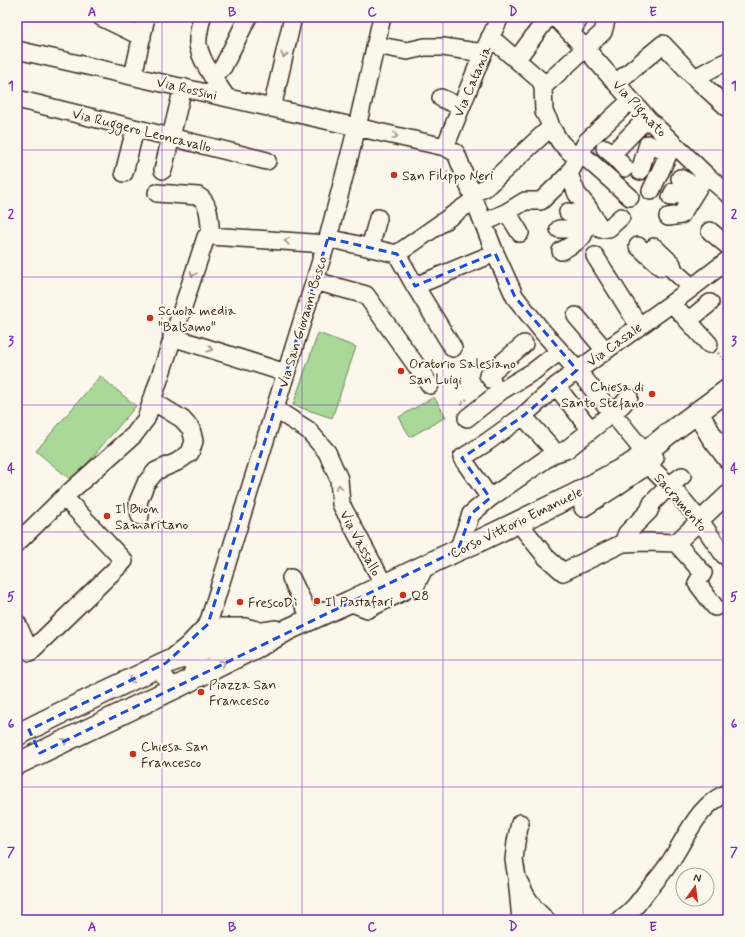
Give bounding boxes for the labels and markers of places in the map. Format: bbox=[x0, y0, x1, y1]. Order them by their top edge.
place label: San Filippo Neri bbox=[402, 167, 493, 185]
marker: San Filippo Neri bbox=[389, 170, 399, 180]
place label: Scuola media "Balsamo" bbox=[158, 302, 237, 336]
marker: Scuola media "Balsamo" bbox=[145, 313, 155, 323]
place label: Oratorio Salesiano San Luigi bbox=[409, 355, 516, 389]
marker: Oratorio Salesiano San Luigi bbox=[396, 366, 406, 376]
place label: Chiesa di Santo Stefano bbox=[561, 378, 644, 412]
marker: Chiesa di Santo Stefano bbox=[647, 389, 657, 399]
place label: Il Buon Samaritano bbox=[115, 500, 189, 534]
marker: Il Buon Samaritano bbox=[102, 511, 112, 521]
place label: Q8 bbox=[411, 587, 429, 605]
marker: Q8 bbox=[398, 590, 408, 600]
place label: Il Pastafari bbox=[325, 593, 393, 611]
place label: FrescoDì bbox=[248, 594, 297, 612]
marker: Il Pastafari bbox=[312, 596, 322, 606]
marker: FrescoDì bbox=[235, 597, 245, 607]
place label: Piazza San Francesco bbox=[209, 676, 276, 710]
marker: Piazza San Francesco bbox=[196, 687, 206, 697]
place label: Chiesa San Francesco bbox=[141, 738, 208, 772]
marker: Chiesa San Francesco bbox=[128, 749, 138, 759]

